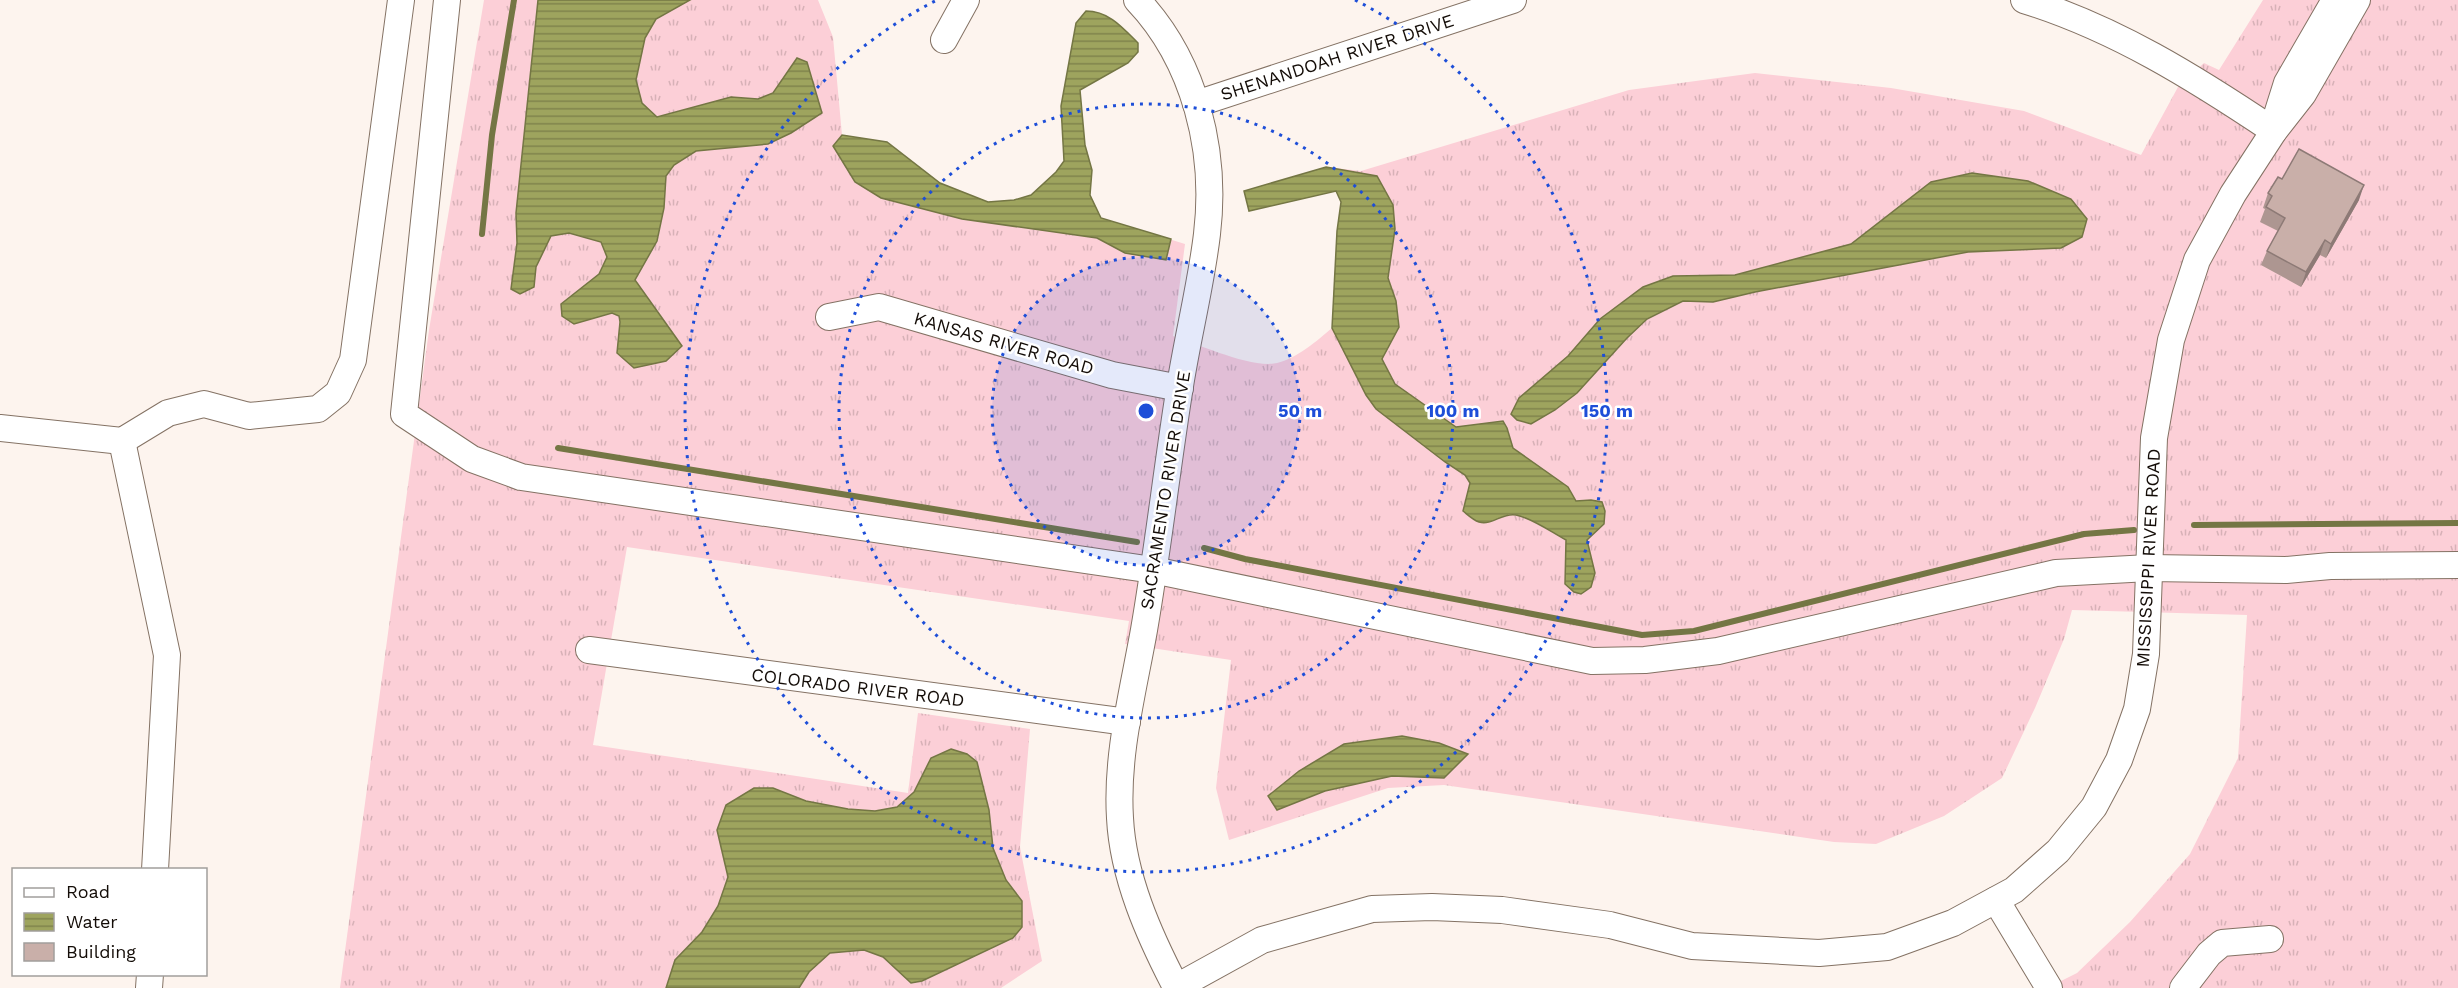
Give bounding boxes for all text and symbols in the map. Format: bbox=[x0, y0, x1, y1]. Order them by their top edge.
street label: SHENANDOAH RIVER DRIVE bbox=[1218, 9, 1456, 105]
street label: KANSAS RIVER ROAD bbox=[912, 307, 1096, 379]
street label: SACRAMENTO RIVER DRIVE bbox=[1136, 369, 1194, 611]
text: 50 m bbox=[1278, 400, 1322, 421]
text: 100 m bbox=[1426, 400, 1480, 421]
text: 150 m bbox=[1581, 400, 1633, 421]
centre of rings bbox=[1136, 401, 1156, 421]
street label: MISSISSIPPI RIVER ROAD bbox=[2132, 448, 2164, 668]
street label: COLORADO RIVER ROAD bbox=[750, 664, 966, 710]
legend bbox=[12, 868, 207, 976]
text: Road bbox=[66, 881, 110, 902]
text: Water bbox=[66, 911, 118, 932]
text: Building bbox=[66, 941, 136, 962]

